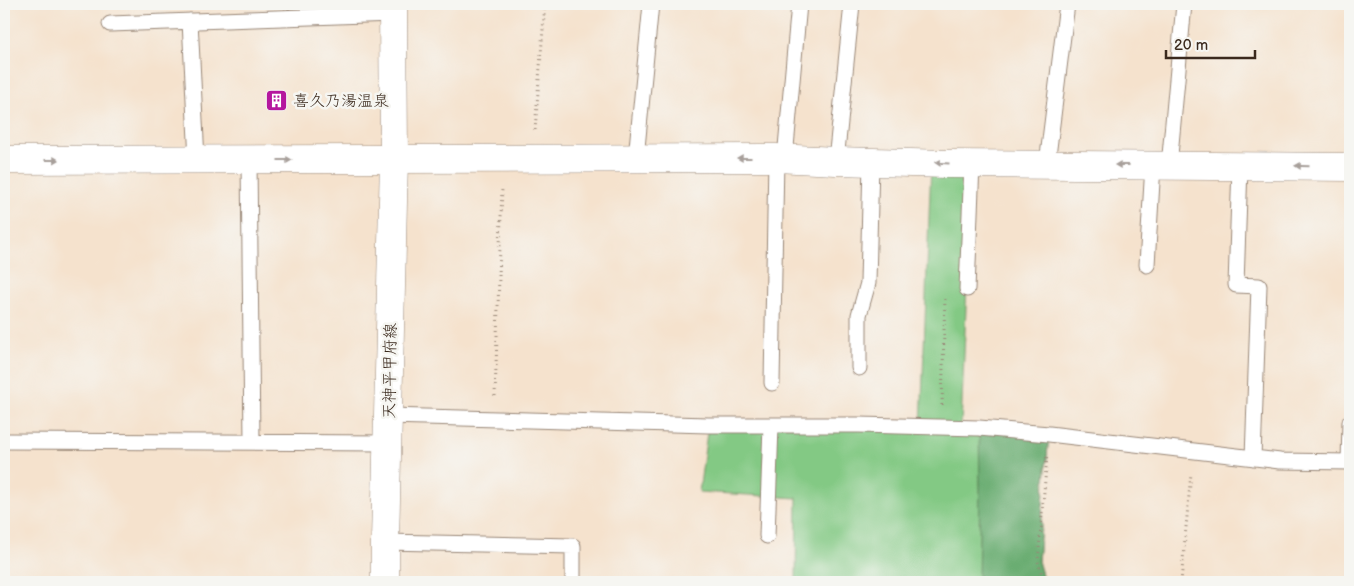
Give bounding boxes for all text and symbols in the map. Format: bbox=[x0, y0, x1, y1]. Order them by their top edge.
scale bar bbox=[1166, 28, 1255, 60]
text: 20 m bbox=[1174, 36, 1208, 55]
building icon: 喜久乃湯温泉 bbox=[265, 88, 289, 112]
place label: 喜久乃湯温泉 bbox=[293, 92, 389, 111]
one-way arrow bbox=[736, 154, 752, 162]
one-way arrow bbox=[277, 155, 293, 163]
one-way arrow bbox=[45, 156, 61, 164]
one-way arrow bbox=[933, 159, 949, 167]
one-way arrow bbox=[1113, 161, 1129, 169]
one-way arrow bbox=[1293, 162, 1309, 170]
street label: 天神平甲府線 bbox=[380, 323, 401, 419]

